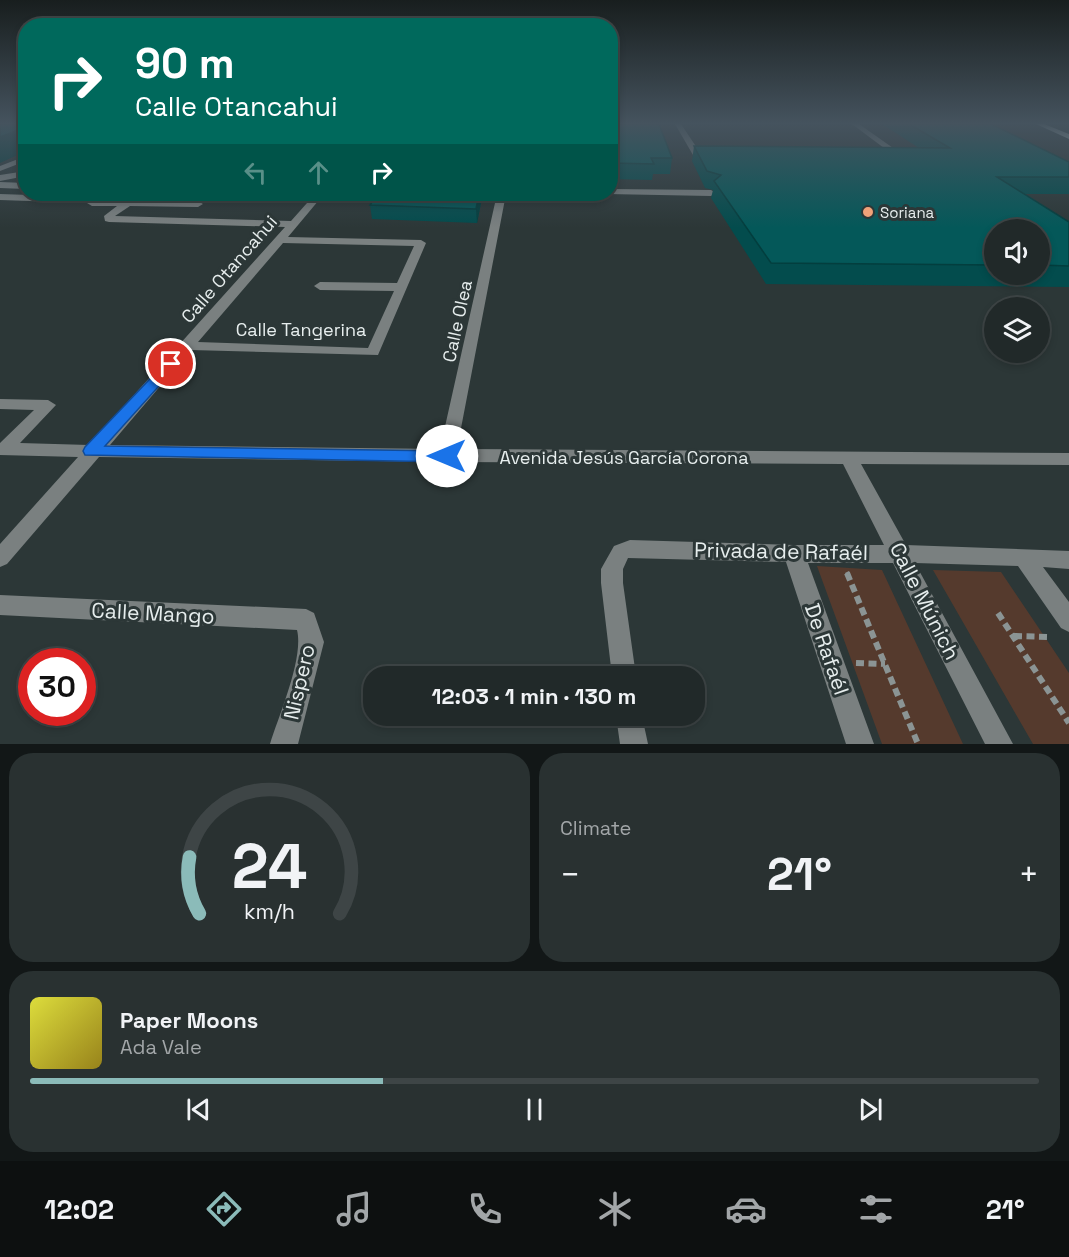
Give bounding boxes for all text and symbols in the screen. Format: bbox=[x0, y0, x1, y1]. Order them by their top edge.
text: 90 m bbox=[135, 37, 235, 90]
icon: right bbox=[36, 42, 114, 120]
text: Calle Otancahui bbox=[135, 89, 338, 124]
icon: left bbox=[239, 156, 272, 189]
icon: ahead bbox=[302, 156, 335, 189]
icon: right bbox=[365, 156, 398, 189]
place label: Soriana bbox=[880, 203, 935, 222]
marker: Soriana bbox=[861, 205, 875, 219]
street label: Calle Otancahui bbox=[176, 210, 282, 328]
map controls bbox=[984, 219, 1050, 363]
button: sound bbox=[984, 219, 1050, 285]
street label: Calle Olea bbox=[437, 278, 477, 364]
button: layers bbox=[984, 297, 1050, 363]
street label: Calle Tangerina bbox=[236, 318, 366, 341]
pin bbox=[145, 338, 196, 389]
icon: arrive bbox=[154, 347, 187, 380]
position arrow bbox=[415, 424, 479, 488]
street label: Avenida Jesús García Corona bbox=[500, 446, 749, 469]
street label: Privada de Rafaél bbox=[694, 536, 868, 566]
street label: Calle Múnich bbox=[884, 538, 966, 664]
street label: Calle Mango bbox=[91, 596, 215, 630]
street label: De Rafaél bbox=[799, 600, 855, 698]
street label: Nispero bbox=[277, 642, 321, 722]
speed limit sign: 30 bbox=[18, 648, 96, 726]
text: 12:03 · 1 min · 130 m bbox=[432, 682, 636, 710]
text: Climate bbox=[560, 815, 631, 841]
text: 24 bbox=[232, 827, 307, 906]
text: 21° bbox=[767, 846, 832, 903]
text: − bbox=[560, 854, 580, 896]
text: + bbox=[1019, 854, 1039, 896]
text: km/h bbox=[244, 899, 295, 926]
text: Paper Moons bbox=[120, 1006, 258, 1034]
text: Ada Vale bbox=[120, 1034, 202, 1060]
icon: previous bbox=[182, 1093, 215, 1126]
icon: pause bbox=[518, 1093, 551, 1126]
icon: next bbox=[854, 1093, 887, 1126]
icon: directions bbox=[203, 1188, 245, 1230]
icon: music bbox=[333, 1188, 375, 1230]
icon: phone bbox=[464, 1188, 506, 1230]
icon: climate bbox=[594, 1188, 636, 1230]
icon: car bbox=[725, 1188, 767, 1230]
icon: filters bbox=[855, 1188, 897, 1230]
text: 12:02 bbox=[44, 1192, 114, 1227]
text: 21° bbox=[986, 1192, 1025, 1227]

